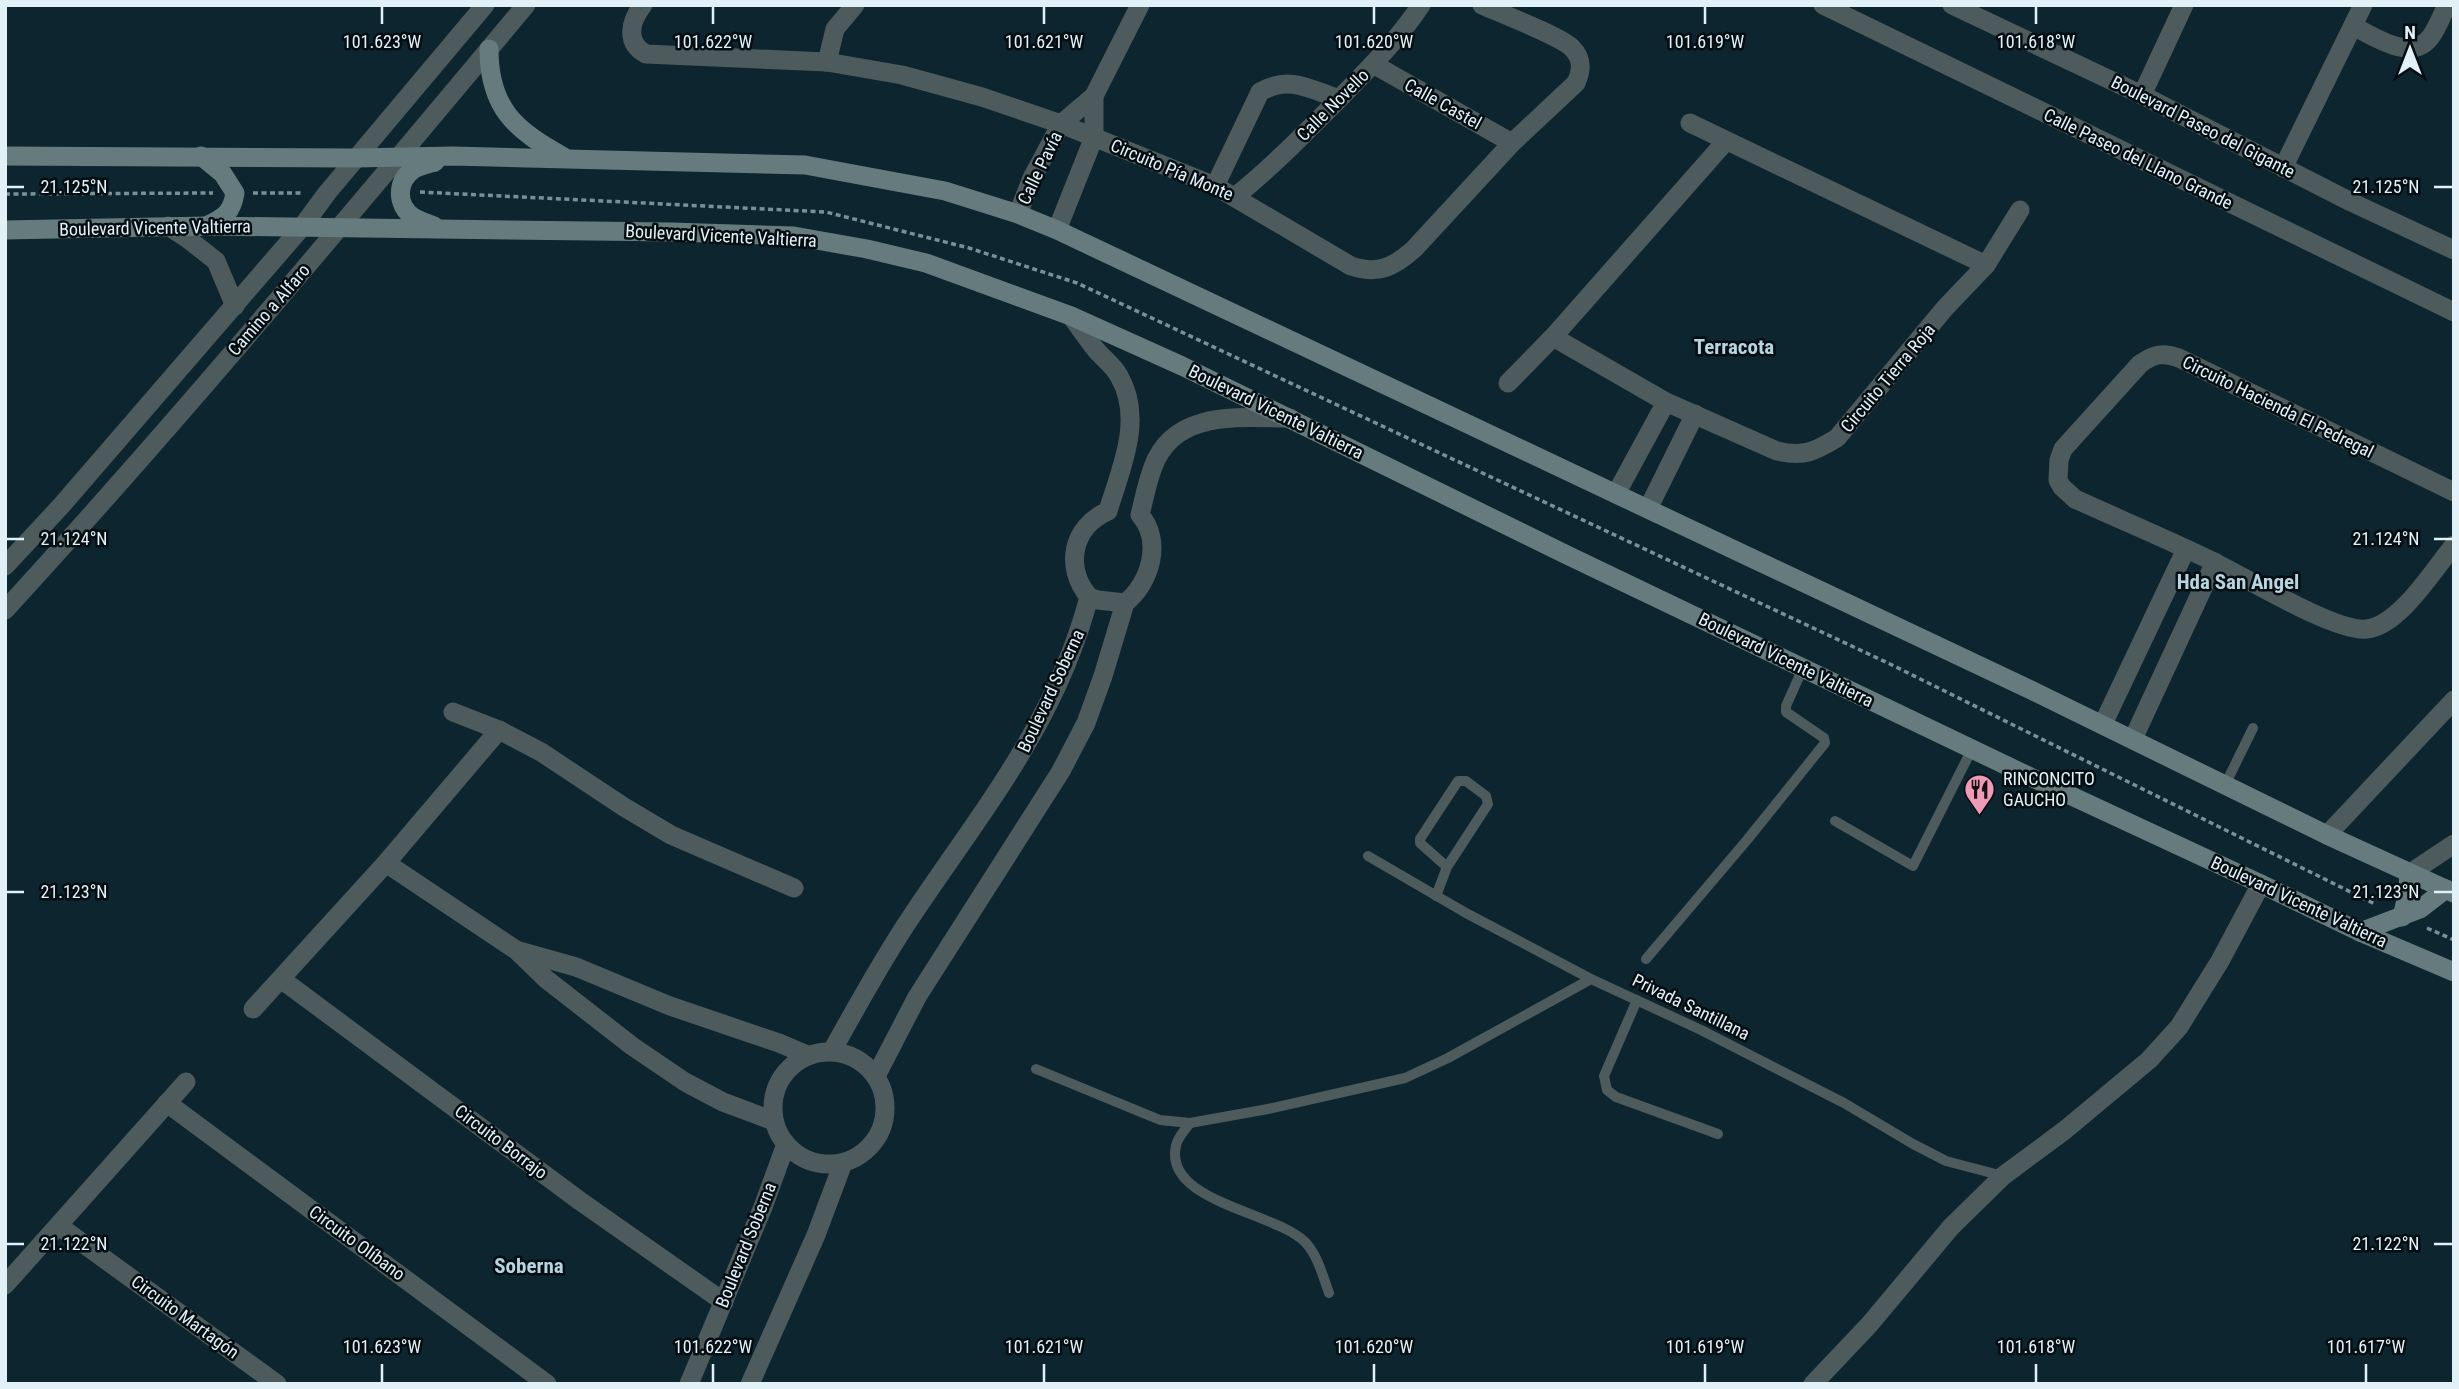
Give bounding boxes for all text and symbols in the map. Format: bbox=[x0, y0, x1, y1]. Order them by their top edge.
north arrow bbox=[2375, 14, 2445, 84]
text: N bbox=[2404, 21, 2416, 44]
text: 101.623°W bbox=[343, 31, 422, 52]
text: 101.622°W bbox=[674, 31, 753, 52]
text: 101.621°W bbox=[1005, 31, 1084, 52]
text: 101.620°W bbox=[1335, 31, 1414, 52]
text: 101.619°W bbox=[1666, 31, 1745, 52]
text: 101.618°W bbox=[1997, 31, 2076, 52]
street label: Calle Novello bbox=[1292, 64, 1373, 145]
street label: Boulevard Paseo del Gigante bbox=[2108, 71, 2299, 182]
street label: Calle Castel bbox=[1401, 74, 1485, 133]
street label: Calle Paseo del Llano Grande bbox=[2040, 104, 2236, 213]
street label: Calle Pavía bbox=[1013, 128, 1066, 208]
street label: Circuito Pía Monte bbox=[1108, 134, 1237, 205]
text: 21.125°N bbox=[40, 176, 108, 197]
text: 21.125°N bbox=[2352, 176, 2420, 197]
street label: Boulevard Vicente Valtierra bbox=[59, 215, 251, 240]
street label: Boulevard Vicente Valtierra bbox=[625, 220, 817, 251]
street label: Camino a Alfaro bbox=[223, 260, 314, 360]
street label: Circuito Tierra Roja bbox=[1836, 319, 1939, 436]
district label: Terracota bbox=[1694, 335, 1774, 359]
street label: Circuito Hacienda El Pedregal bbox=[2179, 351, 2377, 462]
street label: Boulevard Vicente Valtierra bbox=[1185, 360, 1367, 463]
text: 21.124°N bbox=[40, 528, 108, 549]
text: 21.124°N bbox=[2352, 528, 2420, 549]
district label: Hda San Angel bbox=[2177, 570, 2299, 594]
street label: Boulevard Vicente Valtierra bbox=[1695, 608, 1877, 711]
street label: Boulevard Soberna bbox=[1013, 626, 1088, 756]
place label: RINCONCITO GAUCHO bbox=[2003, 768, 2095, 810]
restaurant icon: RINCONCITO GAUCHO bbox=[1963, 772, 1997, 816]
street label: Boulevard Vicente Valtierra bbox=[2208, 852, 2391, 952]
text: 21.123°N bbox=[40, 881, 108, 902]
text: 21.123°N bbox=[2352, 881, 2420, 902]
street label: Privada Santillana bbox=[1629, 969, 1753, 1044]
street label: Circuito Borrajo bbox=[451, 1100, 552, 1183]
street label: Boulevard Soberna bbox=[711, 1179, 780, 1310]
street label: Circuito Olíbano bbox=[305, 1201, 409, 1284]
text: 21.122°N bbox=[40, 1233, 108, 1254]
text: 21.122°N bbox=[2352, 1233, 2420, 1254]
district label: Soberna bbox=[494, 1254, 564, 1278]
street label: Circuito Martagón bbox=[127, 1271, 243, 1363]
text: 101.623°W bbox=[343, 1336, 422, 1357]
text: 101.622°W bbox=[674, 1336, 753, 1357]
text: 101.621°W bbox=[1005, 1336, 1084, 1357]
text: 101.620°W bbox=[1335, 1336, 1414, 1357]
text: 101.619°W bbox=[1666, 1336, 1745, 1357]
text: 101.618°W bbox=[1997, 1336, 2076, 1357]
text: 101.617°W bbox=[2327, 1336, 2406, 1357]

